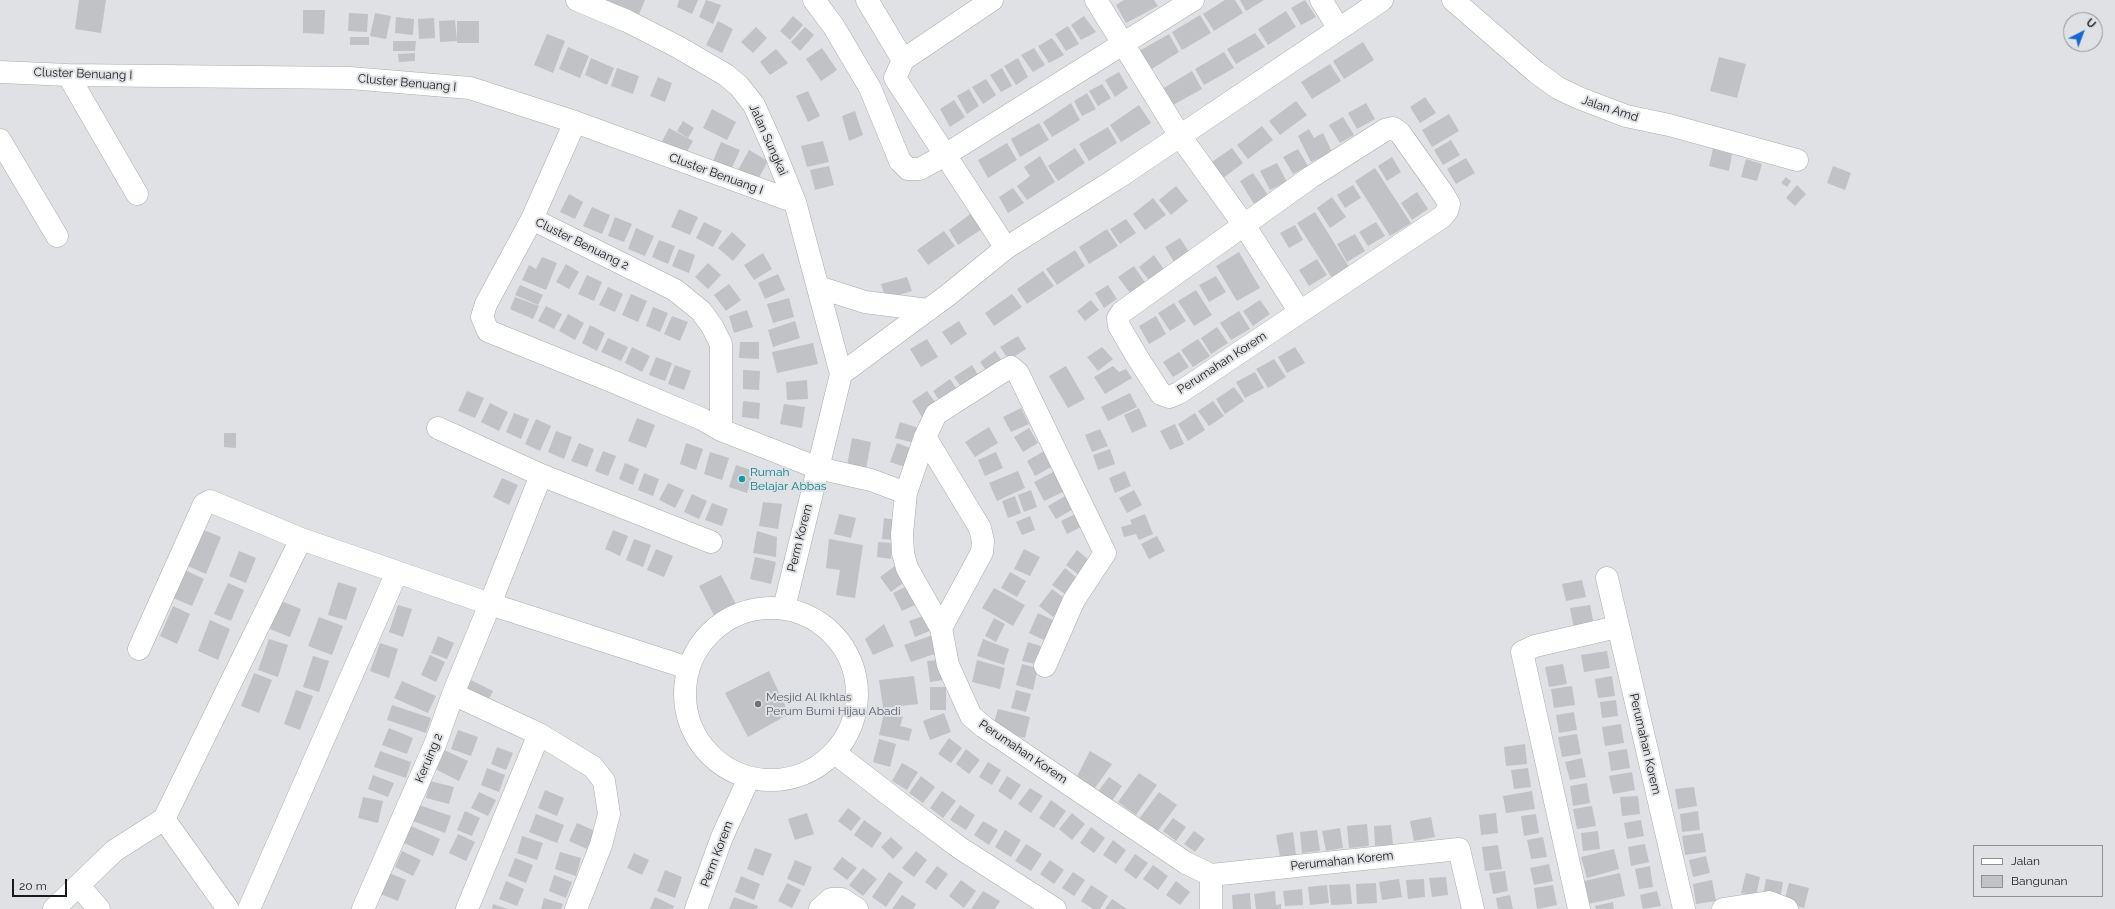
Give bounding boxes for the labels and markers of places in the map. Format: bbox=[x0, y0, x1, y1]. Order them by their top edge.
place label: Rumah Belajar Abbas bbox=[750, 465, 827, 493]
marker: Rumah Belajar Abbas bbox=[737, 474, 747, 484]
place label: Mesjid Al Ikhlas Perum Bumi Hijau Abadi bbox=[766, 690, 901, 718]
marker: Mesjid Al Ikhlas Perum Bumi Hijau Abadi bbox=[753, 699, 763, 709]

